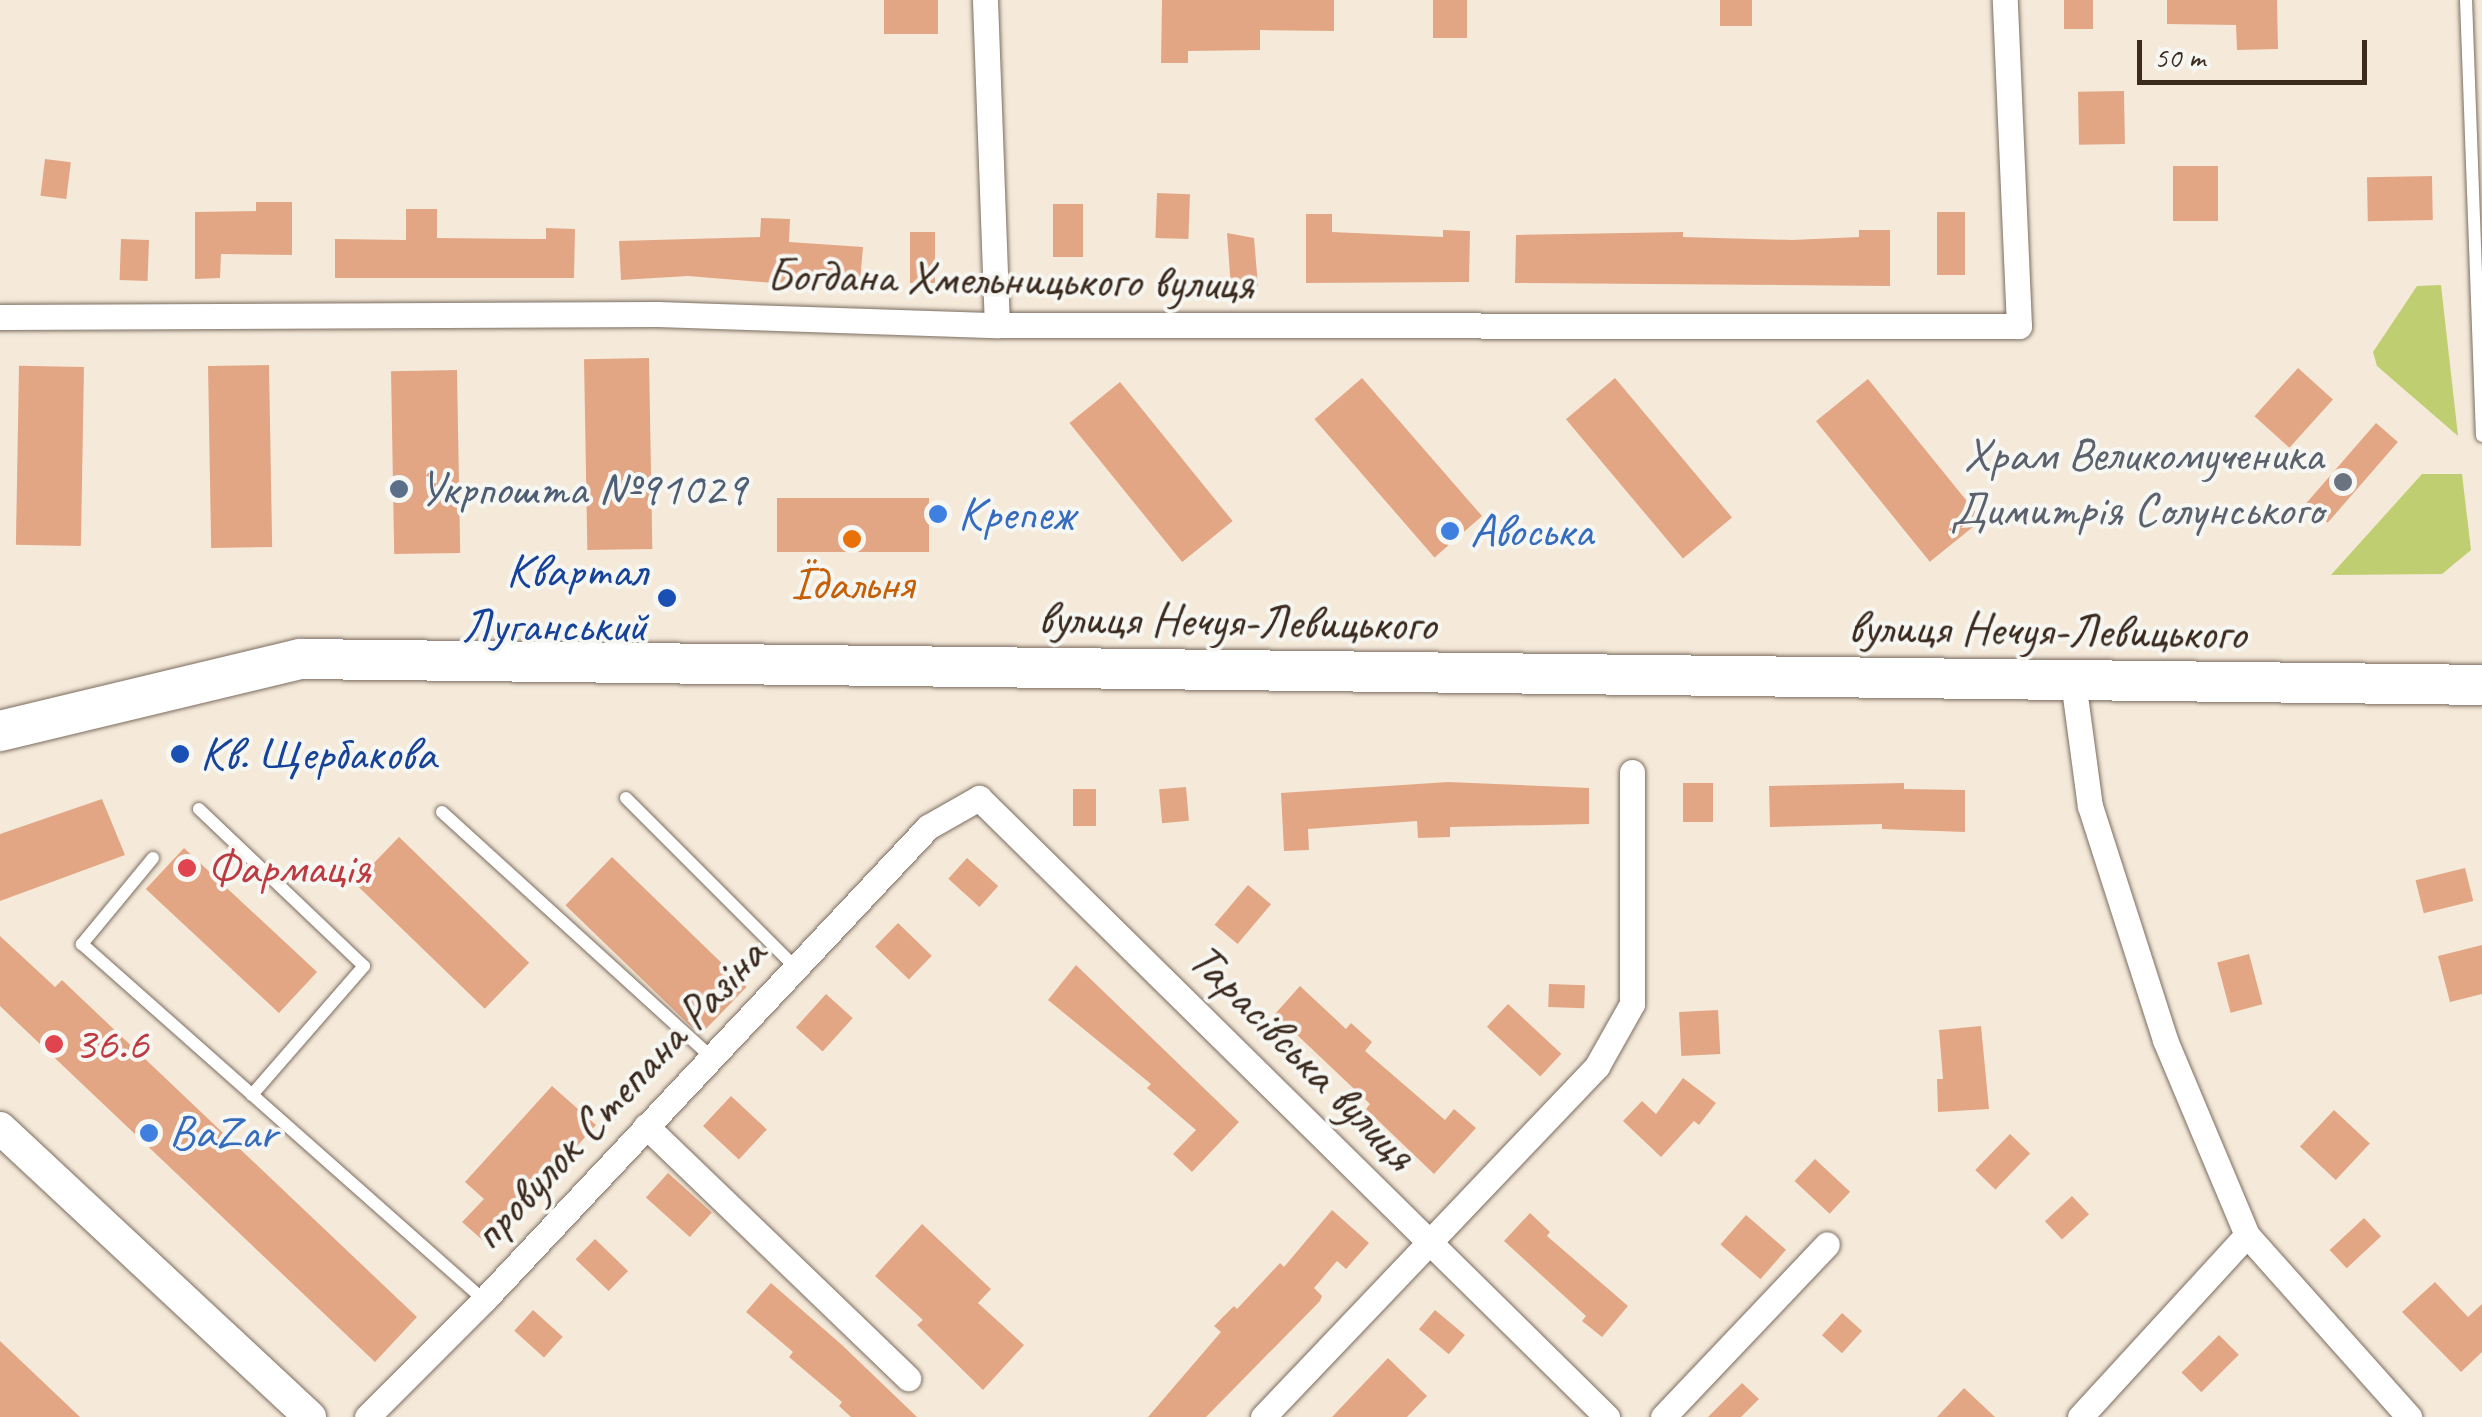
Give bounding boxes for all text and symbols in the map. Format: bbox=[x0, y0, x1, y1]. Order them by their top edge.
scale bar bbox=[2142, 20, 2372, 82]
text: 50 m bbox=[2154, 38, 2205, 76]
street label: Богдана Хмельницького вулиця bbox=[766, 246, 1254, 312]
place label: Храм Великомученика Димитрія Солунського bbox=[1951, 425, 2323, 538]
place label: Укрпошта №91029 bbox=[419, 460, 746, 518]
marker: Храм Великомученика Димитрія Солунського bbox=[2332, 471, 2354, 493]
marker: Укрпошта №91029 bbox=[388, 478, 410, 500]
place label: Крепеж bbox=[958, 485, 1073, 543]
place label: Авоська bbox=[1470, 502, 1593, 560]
marker: Крепеж bbox=[927, 503, 949, 525]
marker: Авоська bbox=[1439, 520, 1461, 542]
marker: Їдальня bbox=[841, 528, 863, 550]
place label: Квартал Луганський bbox=[462, 541, 647, 654]
place label: Їдальня bbox=[791, 555, 913, 613]
marker: Квартал Луганський bbox=[656, 587, 678, 609]
street label: вулиця Нечуя-Левицького bbox=[1038, 589, 1436, 653]
street label: вулиця Нечуя-Левицького bbox=[1848, 598, 2246, 662]
place label: Кв. Щербакова bbox=[200, 725, 436, 783]
marker: Кв. Щербакова bbox=[169, 743, 191, 765]
place label: Фармація bbox=[207, 839, 370, 897]
marker: Фармація bbox=[176, 857, 198, 879]
street label: провулок Степана Разіна bbox=[459, 926, 777, 1262]
street label: Тарасівська вулиця bbox=[1177, 930, 1429, 1182]
place label: 36.6 bbox=[74, 1015, 148, 1073]
marker: 36.6 bbox=[43, 1033, 65, 1055]
place label: BaZar bbox=[169, 1104, 277, 1162]
marker: BaZar bbox=[138, 1122, 160, 1144]

